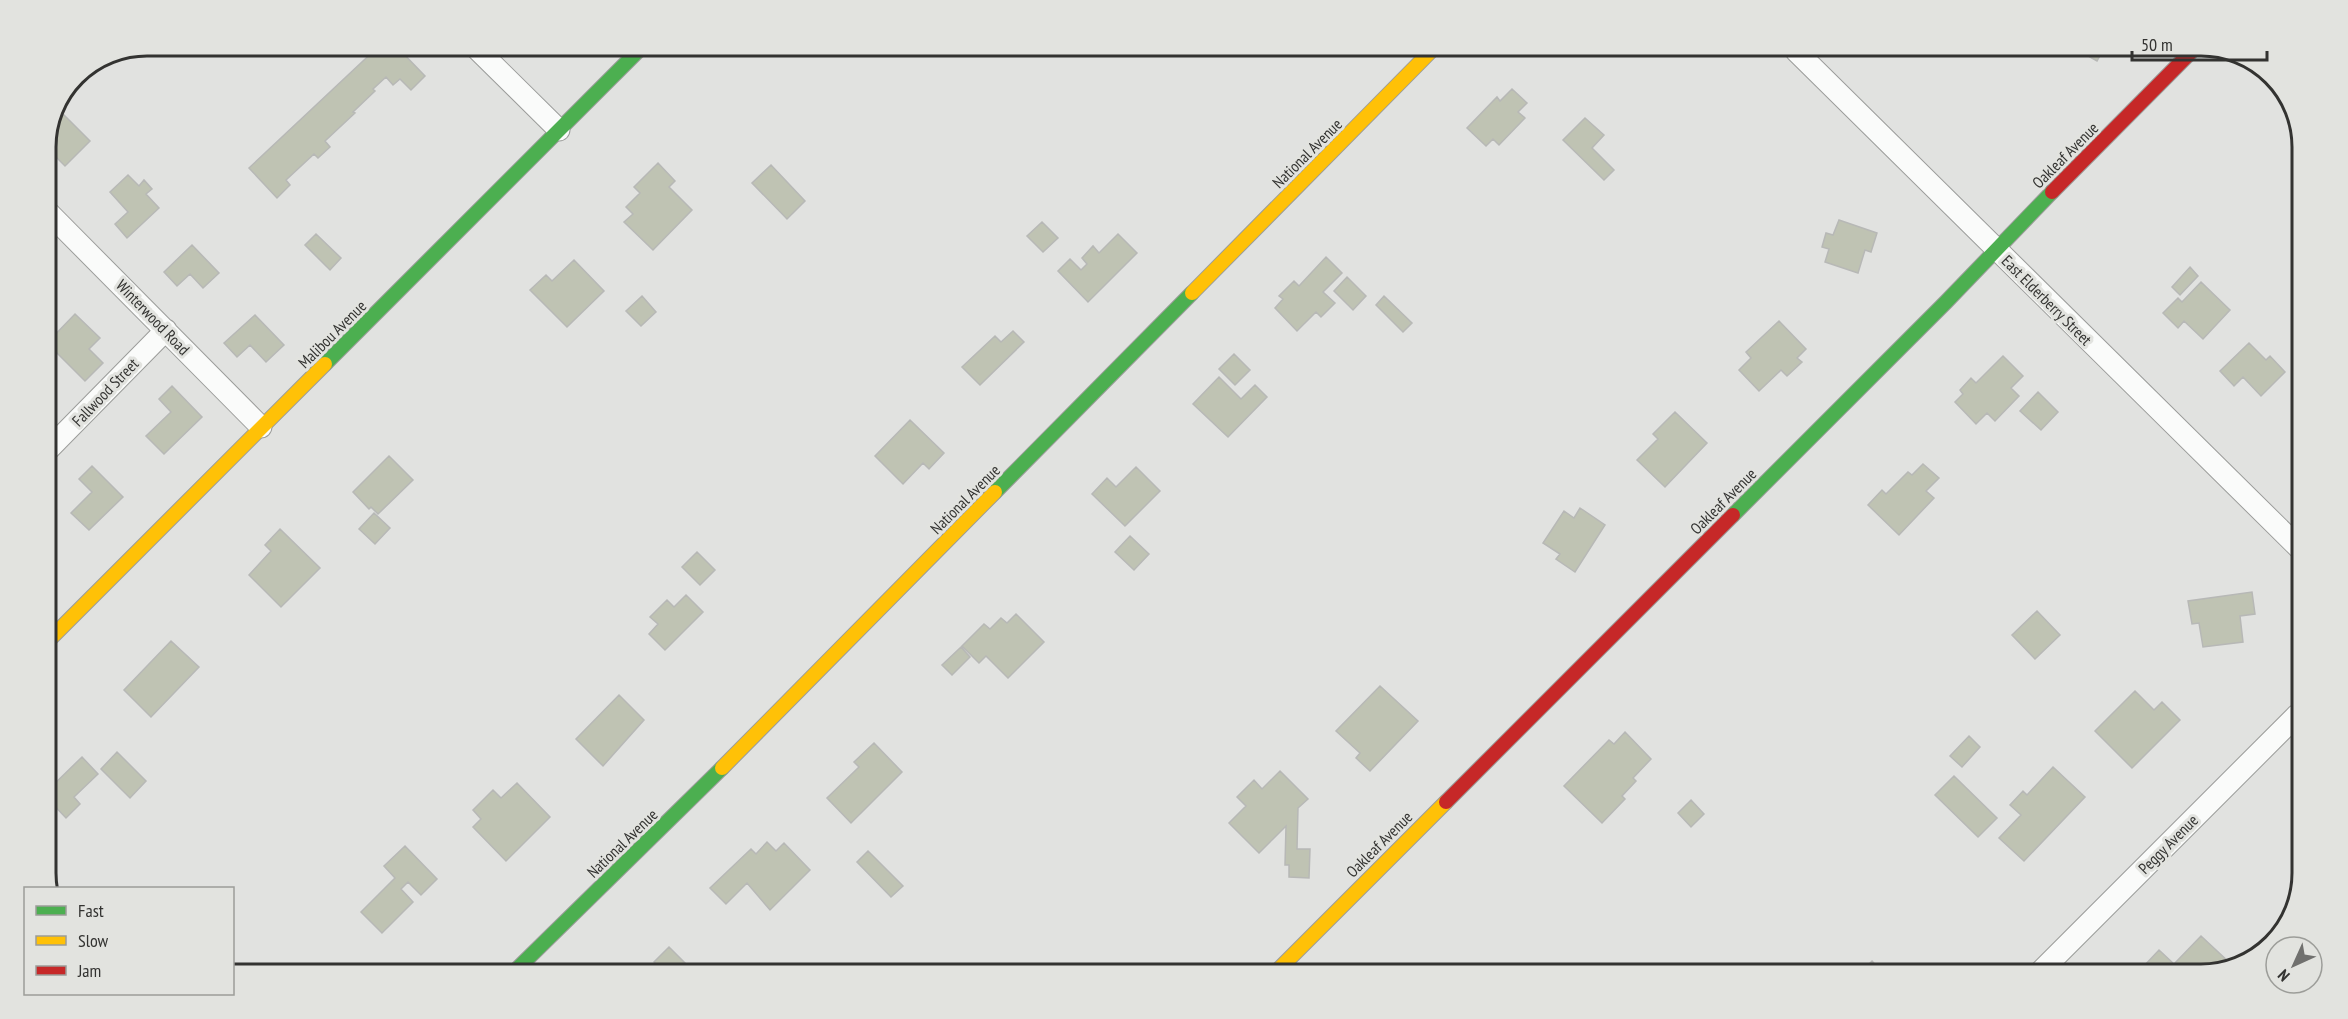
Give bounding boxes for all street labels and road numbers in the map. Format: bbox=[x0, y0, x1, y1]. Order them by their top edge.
street label: National Avenue bbox=[1268, 114, 1346, 192]
street label: Oakleaf Avenue bbox=[2028, 118, 2102, 192]
street label: East Elderberry Street bbox=[1998, 251, 2097, 350]
street label: Winterwood Road bbox=[112, 275, 194, 359]
street label: Malibou Avenue bbox=[294, 296, 370, 372]
street label: Fallwood Street bbox=[68, 353, 143, 430]
street label: National Avenue bbox=[926, 460, 1004, 538]
street label: Oakleaf Avenue bbox=[1686, 464, 1760, 538]
street label: National Avenue bbox=[583, 804, 661, 882]
street label: Oakleaf Avenue bbox=[1342, 807, 1416, 881]
street label: Peggy Avenue bbox=[2134, 810, 2202, 878]

